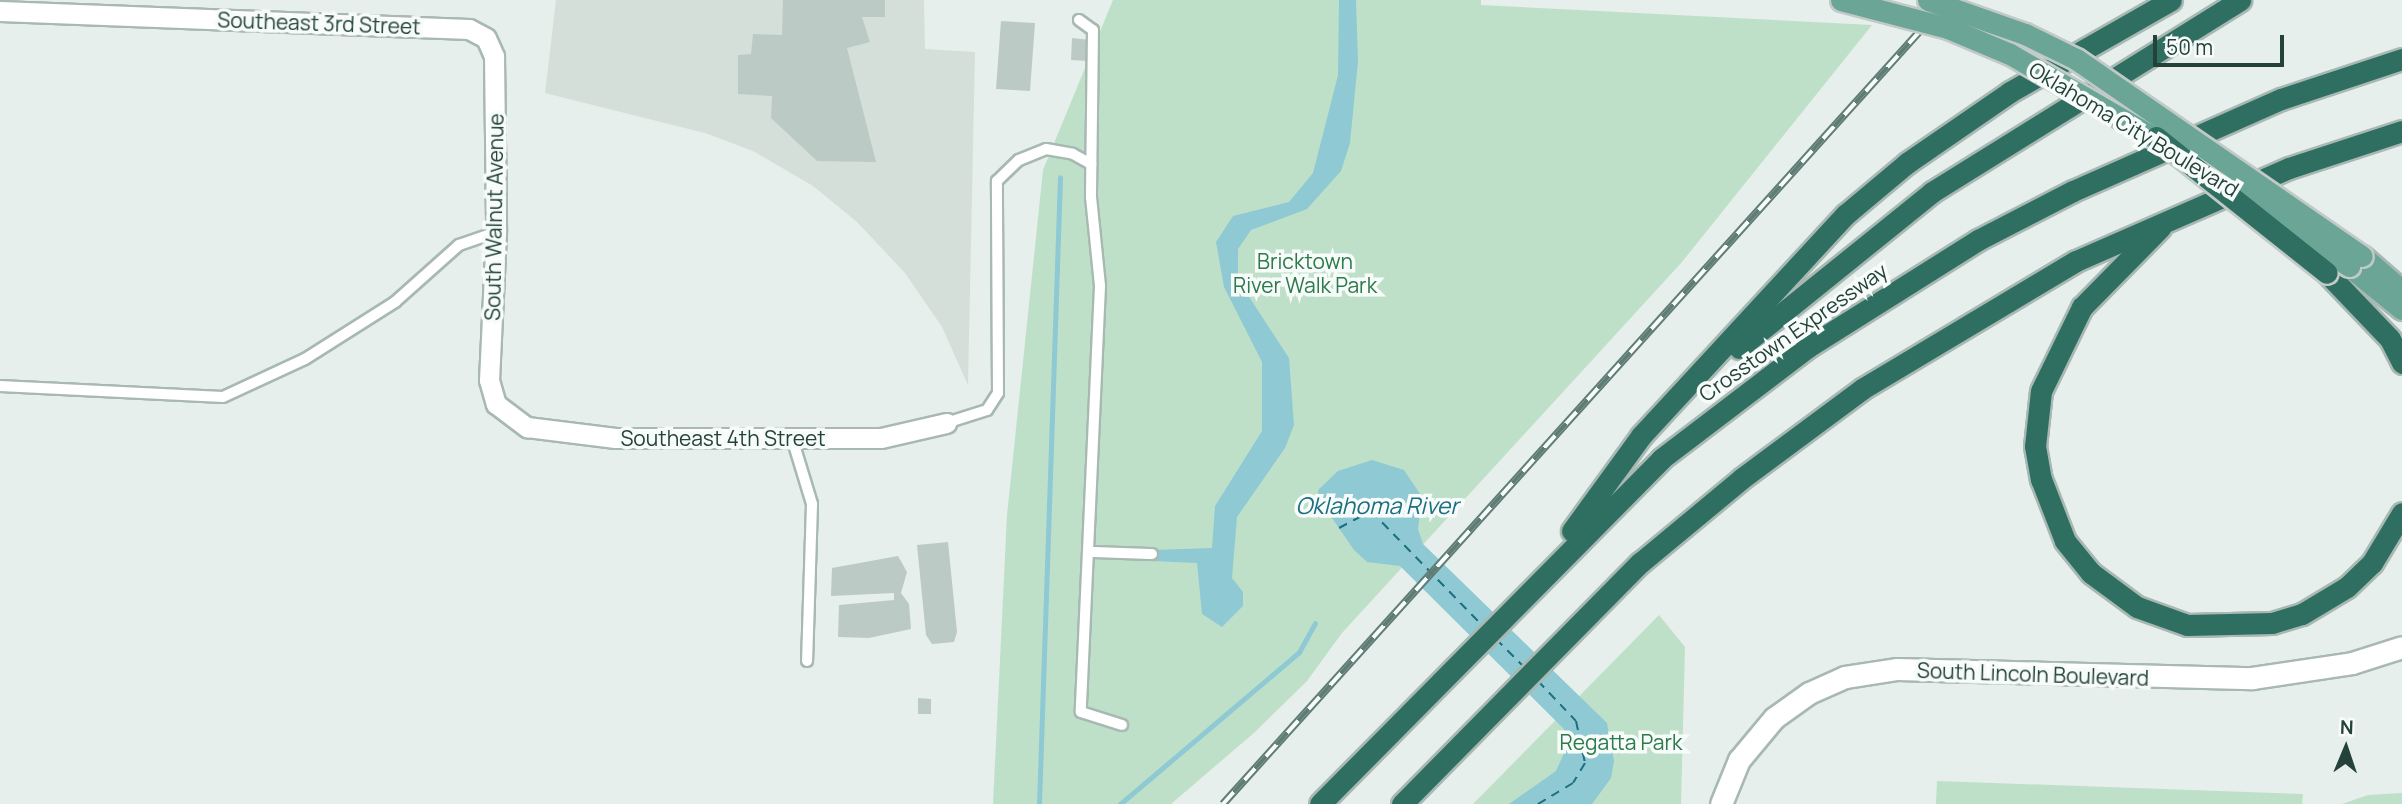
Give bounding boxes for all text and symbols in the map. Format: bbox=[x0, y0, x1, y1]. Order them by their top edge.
street label: Southeast 3rd Street bbox=[217, 7, 421, 39]
scale bar bbox=[2157, 21, 2288, 65]
text: 50 m bbox=[2166, 33, 2213, 61]
street label: Oklahoma City Boulevard bbox=[2025, 56, 2243, 202]
street label: South Walnut Avenue bbox=[480, 113, 508, 321]
park label: Bricktown River Walk Park bbox=[1233, 248, 1377, 298]
street label: Crosstown Expressway bbox=[1694, 257, 1892, 407]
street label: Southeast 4th Street bbox=[620, 425, 826, 451]
water label: Oklahoma River bbox=[1295, 491, 1459, 519]
street label: South Lincoln Boulevard bbox=[1916, 657, 2150, 691]
north arrow bbox=[2311, 713, 2381, 783]
text: N bbox=[2339, 714, 2354, 740]
park label: Regatta Park bbox=[1560, 729, 1682, 755]

